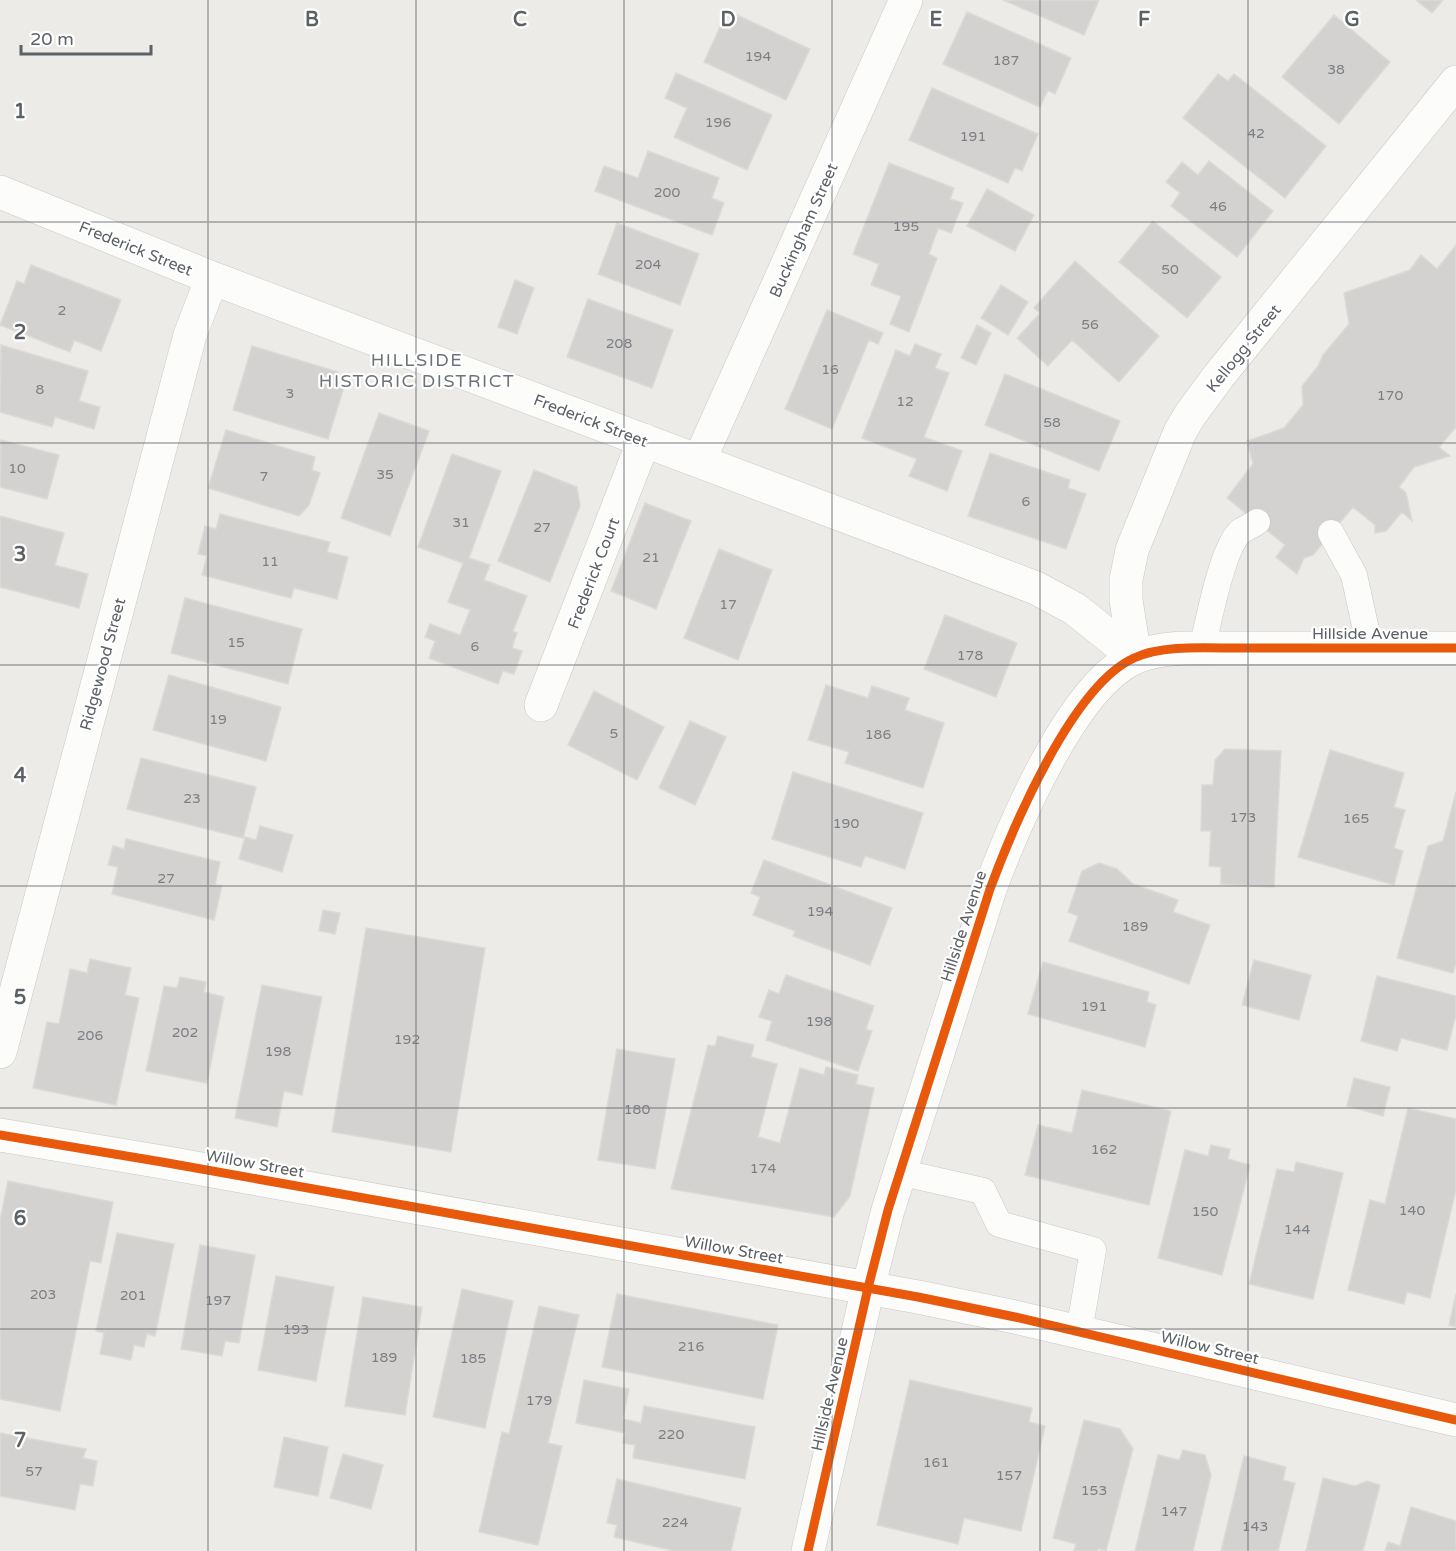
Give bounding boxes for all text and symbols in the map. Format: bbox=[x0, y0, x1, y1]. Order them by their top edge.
text: B bbox=[305, 8, 319, 32]
text: C bbox=[513, 8, 527, 32]
text: D bbox=[720, 8, 736, 32]
text: E bbox=[930, 8, 943, 32]
text: F bbox=[1138, 8, 1150, 32]
text: G bbox=[1344, 8, 1360, 32]
scale bar bbox=[21, 18, 152, 56]
text: 20 m bbox=[30, 28, 74, 50]
house number: 194 bbox=[745, 48, 771, 65]
house number: 187 bbox=[993, 52, 1019, 69]
house number: 38 bbox=[1327, 61, 1345, 78]
text: 1 bbox=[14, 100, 26, 124]
house number: 196 bbox=[705, 114, 731, 131]
house number: 42 bbox=[1247, 125, 1265, 142]
house number: 191 bbox=[960, 128, 986, 145]
street label: Buckingham Street bbox=[765, 160, 843, 301]
house number: 200 bbox=[654, 184, 680, 201]
house number: 46 bbox=[1209, 198, 1227, 215]
street label: Frederick Street bbox=[76, 217, 195, 281]
house number: 195 bbox=[893, 218, 919, 235]
house number: 204 bbox=[635, 256, 661, 273]
house number: 50 bbox=[1161, 261, 1179, 278]
street label: Kellogg Street bbox=[1202, 301, 1285, 397]
house number: 2 bbox=[58, 302, 66, 319]
house number: 56 bbox=[1081, 316, 1099, 333]
text: 2 bbox=[14, 321, 26, 345]
house number: 208 bbox=[606, 335, 632, 352]
district label: HILLSIDE HISTORIC DISTRICT bbox=[319, 349, 515, 392]
house number: 16 bbox=[821, 361, 839, 378]
house number: 8 bbox=[36, 381, 45, 398]
house number: 3 bbox=[286, 385, 294, 402]
house number: 170 bbox=[1377, 387, 1403, 404]
street label: Frederick Street bbox=[531, 390, 651, 452]
house number: 12 bbox=[896, 393, 914, 410]
house number: 58 bbox=[1043, 414, 1061, 431]
house number: 10 bbox=[8, 460, 26, 477]
house number: 35 bbox=[376, 466, 394, 483]
house number: 7 bbox=[260, 468, 268, 485]
house number: 6 bbox=[1022, 493, 1031, 510]
house number: 31 bbox=[452, 514, 470, 531]
street label: Frederick Court bbox=[564, 515, 624, 632]
house number: 27 bbox=[533, 519, 551, 536]
text: 3 bbox=[14, 543, 26, 567]
house number: 21 bbox=[642, 549, 660, 566]
house number: 11 bbox=[261, 553, 279, 570]
street label: Ridgewood Street bbox=[76, 596, 130, 733]
house number: 17 bbox=[719, 596, 737, 613]
street label: Hillside Avenue bbox=[1312, 624, 1428, 644]
house number: 15 bbox=[227, 634, 245, 651]
house number: 6 bbox=[471, 638, 480, 655]
house number: 178 bbox=[957, 647, 983, 664]
house number: 19 bbox=[209, 711, 227, 728]
house number: 5 bbox=[610, 725, 618, 742]
house number: 186 bbox=[865, 726, 891, 743]
text: 4 bbox=[14, 764, 27, 788]
house number: 23 bbox=[183, 790, 201, 807]
house number: 173 bbox=[1230, 809, 1256, 826]
house number: 165 bbox=[1343, 810, 1369, 827]
house number: 190 bbox=[833, 815, 859, 832]
street label: Hillside Avenue bbox=[936, 868, 991, 985]
house number: 27 bbox=[157, 870, 175, 887]
house number: 194 bbox=[807, 903, 833, 920]
house number: 189 bbox=[1122, 918, 1148, 935]
text: 5 bbox=[14, 986, 26, 1010]
house number: 191 bbox=[1081, 998, 1107, 1015]
house number: 198 bbox=[806, 1013, 832, 1030]
house number: 202 bbox=[172, 1024, 198, 1041]
house number: 206 bbox=[77, 1027, 103, 1044]
house number: 192 bbox=[394, 1031, 420, 1048]
house number: 198 bbox=[265, 1043, 291, 1060]
house number: 180 bbox=[624, 1101, 650, 1118]
house number: 162 bbox=[1091, 1141, 1117, 1158]
street label: Willow Street bbox=[204, 1145, 306, 1183]
house number: 174 bbox=[750, 1160, 776, 1177]
house number: 140 bbox=[1399, 1202, 1425, 1219]
house number: 150 bbox=[1192, 1203, 1218, 1220]
text: 6 bbox=[14, 1207, 26, 1231]
house number: 144 bbox=[1284, 1221, 1310, 1238]
street label: Willow Street bbox=[683, 1231, 785, 1269]
house number: 203 bbox=[30, 1286, 56, 1303]
house number: 201 bbox=[120, 1287, 146, 1304]
house number: 197 bbox=[205, 1292, 231, 1309]
house number: 193 bbox=[283, 1321, 309, 1338]
street label: Willow Street bbox=[1159, 1327, 1261, 1369]
street label: Hillside Avenue bbox=[807, 1335, 853, 1453]
house number: 216 bbox=[678, 1338, 704, 1355]
house number: 189 bbox=[371, 1349, 397, 1366]
house number: 185 bbox=[460, 1350, 486, 1367]
house number: 179 bbox=[526, 1392, 552, 1409]
house number: 220 bbox=[658, 1426, 684, 1443]
text: 7 bbox=[14, 1429, 26, 1453]
house number: 161 bbox=[923, 1454, 949, 1471]
house number: 57 bbox=[25, 1463, 43, 1480]
house number: 157 bbox=[996, 1467, 1022, 1484]
house number: 153 bbox=[1081, 1482, 1107, 1499]
house number: 147 bbox=[1161, 1503, 1187, 1520]
house number: 224 bbox=[662, 1514, 688, 1531]
house number: 143 bbox=[1242, 1518, 1268, 1535]

